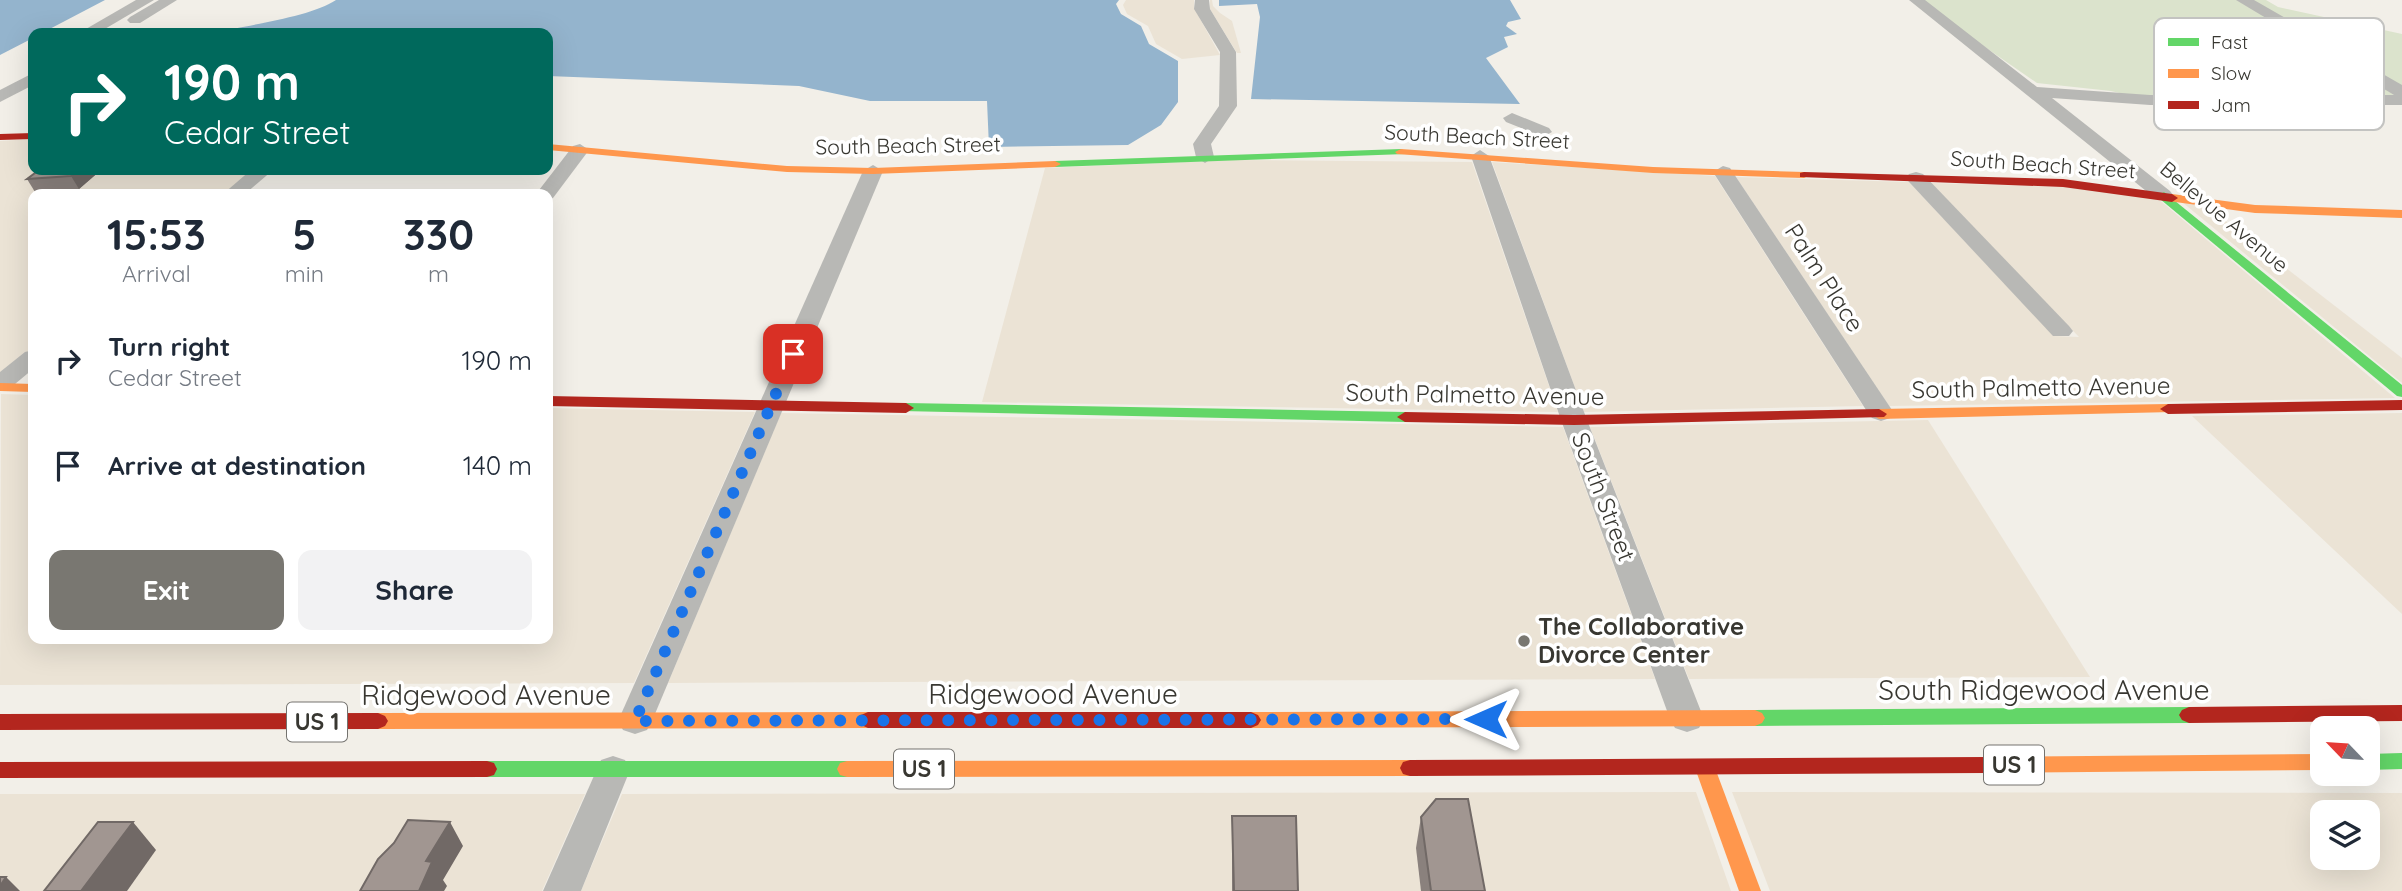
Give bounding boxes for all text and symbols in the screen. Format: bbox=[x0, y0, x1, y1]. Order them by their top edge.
legend bbox=[2154, 18, 2384, 130]
text: Fast bbox=[2211, 30, 2248, 54]
text: 190 m bbox=[164, 51, 300, 112]
icon: right bbox=[49, 56, 140, 147]
text: Slow bbox=[2211, 61, 2252, 85]
text: Jam bbox=[2211, 93, 2251, 117]
text: Cedar Street bbox=[164, 112, 350, 152]
street label: South Beach Street bbox=[1384, 118, 1570, 154]
street label: South Beach Street bbox=[815, 130, 1001, 160]
street label: South Beach Street bbox=[1950, 145, 2136, 183]
street label: Bellevue Avenue bbox=[2155, 155, 2294, 277]
text: 15:53 bbox=[107, 208, 206, 261]
text: 5 bbox=[292, 208, 317, 261]
text: 330 bbox=[403, 208, 474, 261]
street label: Palm Place bbox=[1779, 218, 1871, 337]
text: Arrival bbox=[122, 259, 191, 288]
text: min bbox=[285, 259, 324, 288]
text: m bbox=[428, 259, 449, 288]
pin bbox=[763, 324, 823, 384]
text: Turn right bbox=[108, 330, 230, 363]
icon: arrive bbox=[774, 335, 812, 373]
icon: right bbox=[49, 342, 87, 380]
text: 190 m bbox=[462, 344, 532, 377]
text: Cedar Street bbox=[108, 363, 242, 392]
street label: South Palmetto Avenue bbox=[1911, 370, 2171, 404]
street label: South Palmetto Avenue bbox=[1345, 377, 1605, 411]
street label: South Street bbox=[1566, 428, 1642, 565]
icon: arrive bbox=[49, 447, 87, 485]
text: Arrive at destination bbox=[108, 449, 366, 482]
text: 140 m bbox=[463, 449, 532, 482]
button: Exit bbox=[49, 550, 284, 630]
button: Share bbox=[298, 550, 532, 630]
place label: The Collaborative Divorce Center bbox=[1538, 611, 1744, 669]
marker: The Collaborative Divorce Center bbox=[1516, 633, 1532, 649]
street label: South Ridgewood Avenue bbox=[1878, 672, 2210, 707]
street label: Ridgewood Avenue bbox=[928, 676, 1178, 711]
street label: Ridgewood Avenue bbox=[361, 677, 611, 712]
position arrow bbox=[1449, 682, 1523, 756]
road number: US 1 bbox=[287, 702, 347, 742]
north arrow bbox=[2310, 716, 2380, 786]
map controls bbox=[2310, 716, 2380, 870]
road number: US 1 bbox=[1984, 746, 2044, 785]
road number: US 1 bbox=[894, 750, 954, 789]
button: layers bbox=[2310, 800, 2380, 870]

